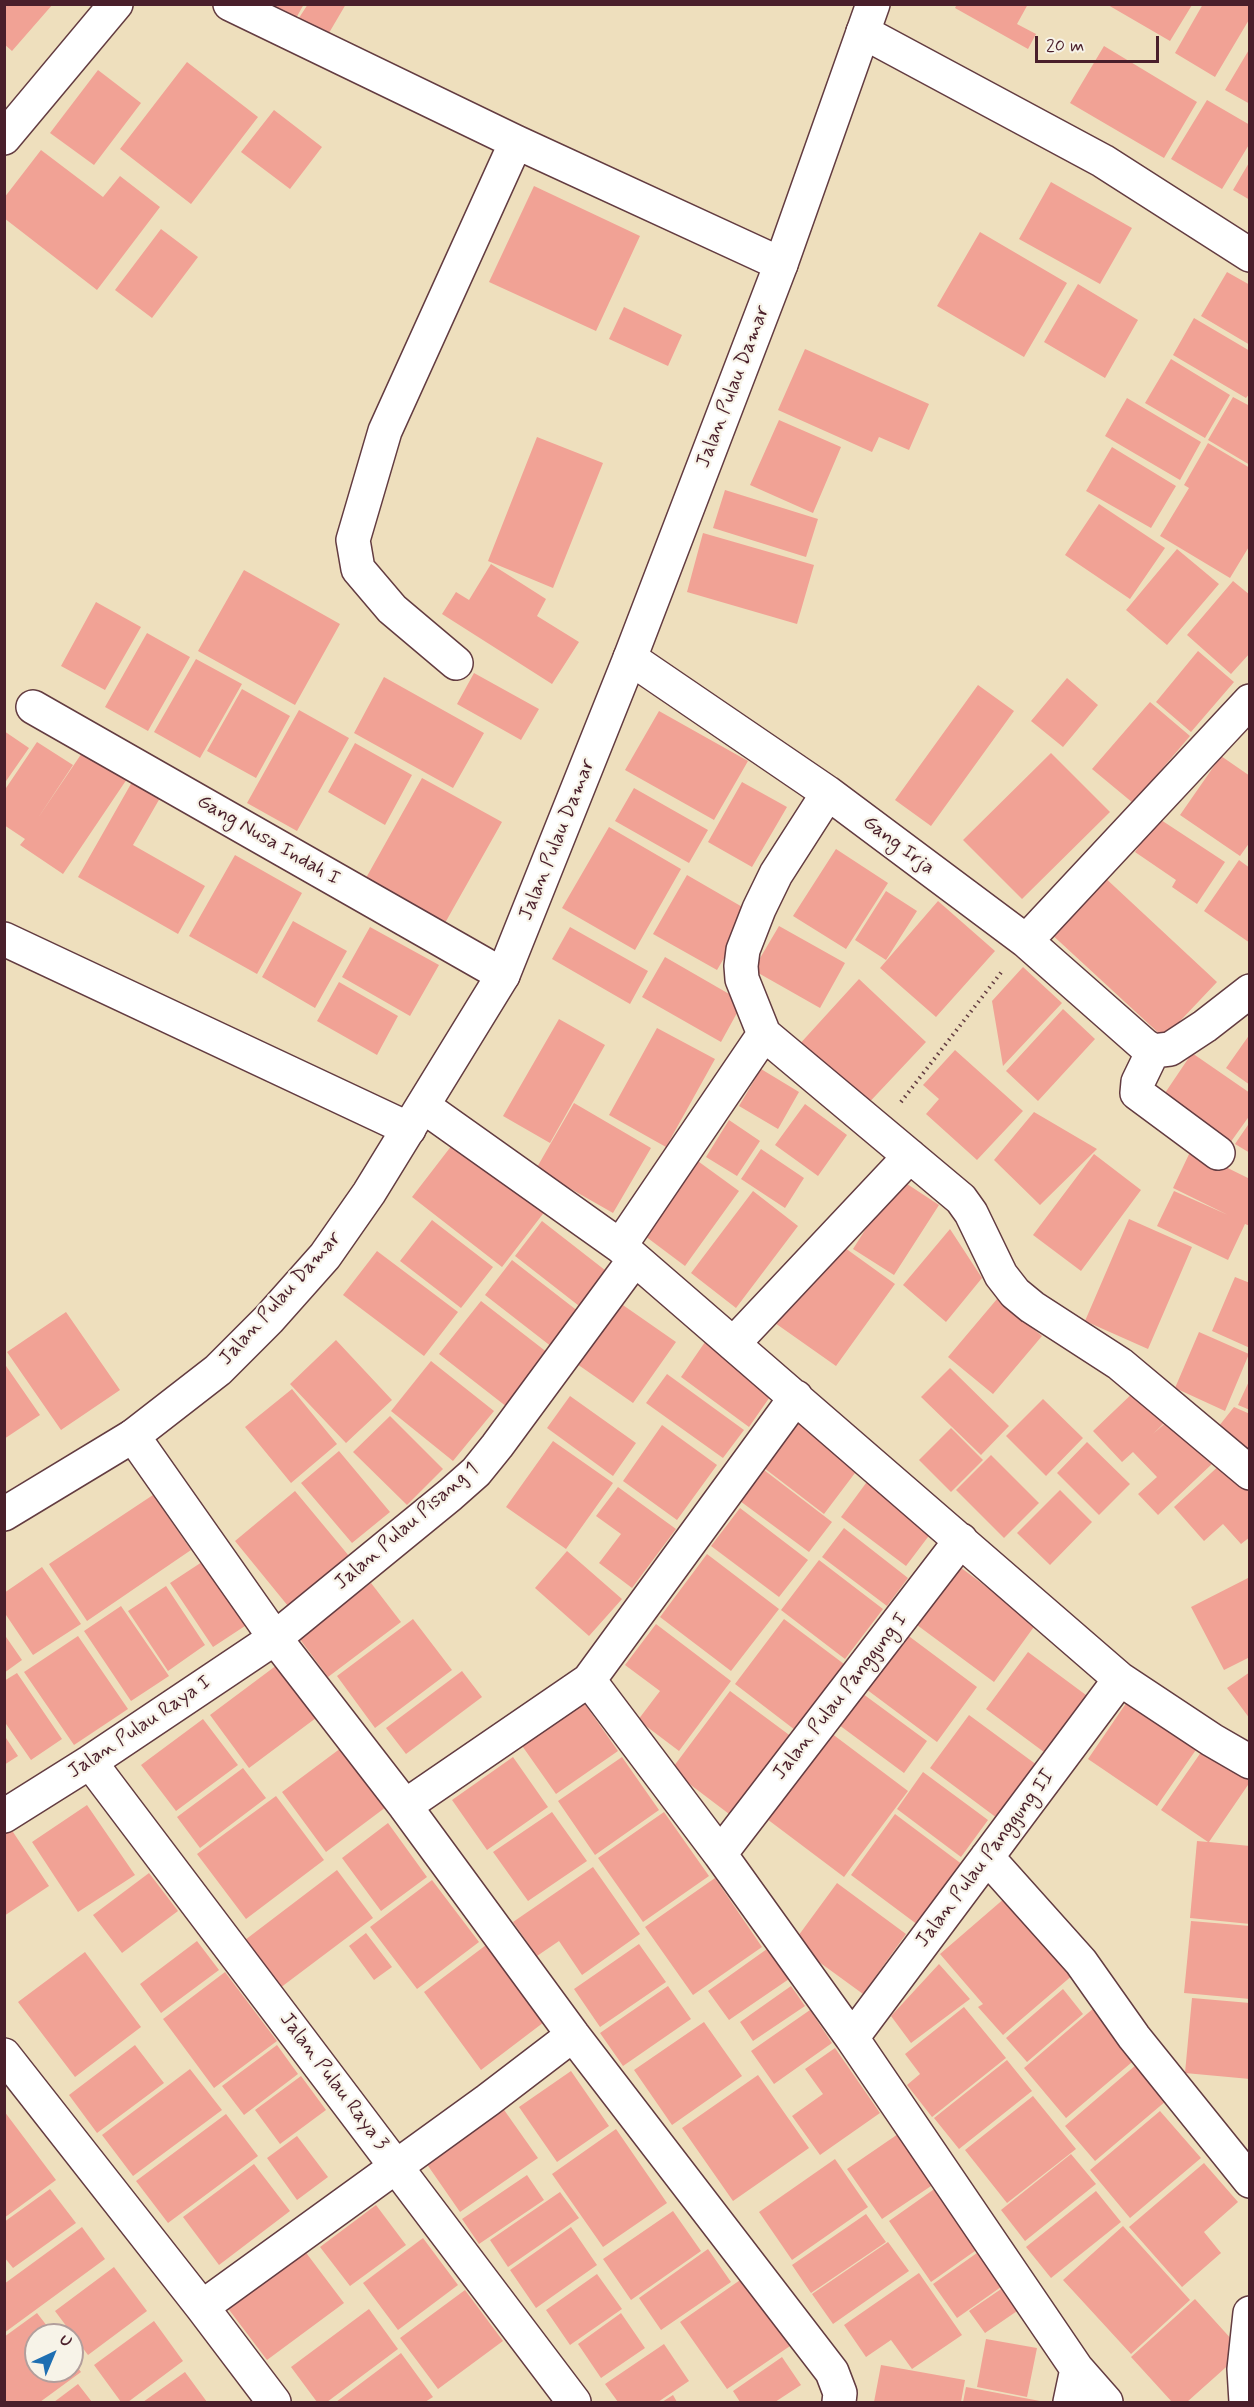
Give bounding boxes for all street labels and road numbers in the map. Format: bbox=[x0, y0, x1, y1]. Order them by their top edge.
street label: Jalan Pulau Damar bbox=[692, 302, 776, 472]
street label: Jalan Pulau Damar bbox=[515, 756, 601, 924]
street label: Gang Nusa Indah I bbox=[192, 790, 344, 892]
street label: Gang Irja bbox=[857, 811, 939, 881]
street label: Jalan Pulau Damar bbox=[215, 1227, 347, 1371]
street label: Jalan Pulau Pisang 1 bbox=[330, 1458, 484, 1596]
street label: Jalan Pulau Panggung I bbox=[768, 1609, 914, 1785]
street label: Jalan Pulau Raya I bbox=[64, 1671, 216, 1785]
street label: Jalan Pulau Panggung II bbox=[911, 1765, 1061, 1953]
street label: Jalan Pulau Raya 3 bbox=[273, 2009, 393, 2155]

